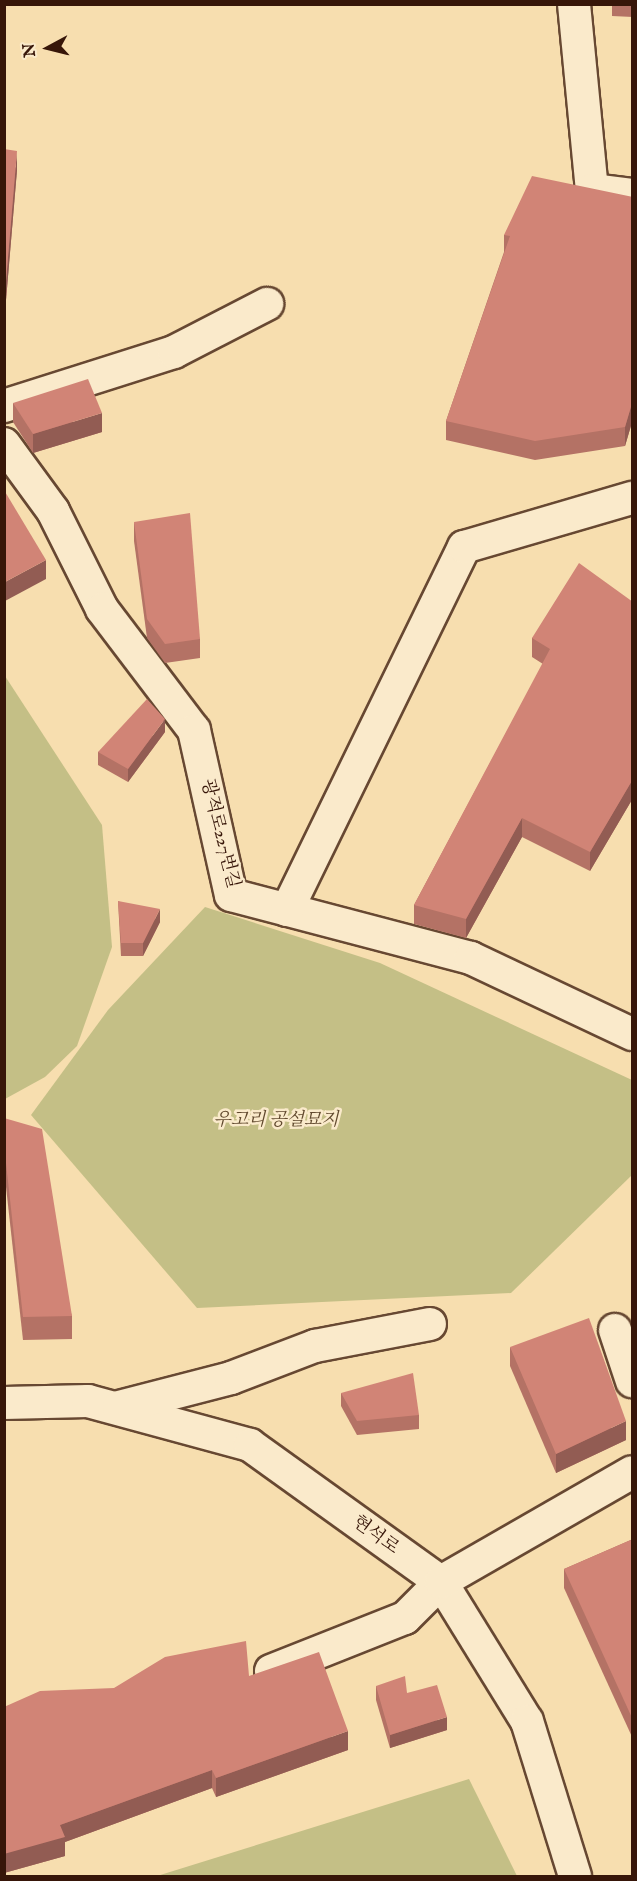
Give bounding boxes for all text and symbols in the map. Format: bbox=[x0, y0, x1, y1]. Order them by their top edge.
north arrow bbox=[18, 18, 78, 78]
text: N bbox=[19, 42, 41, 58]
street label: 광적로227번길 bbox=[195, 777, 243, 891]
park label: 우고리 공설묘지 bbox=[213, 1110, 339, 1132]
street label: 현석로 bbox=[348, 1512, 402, 1560]

